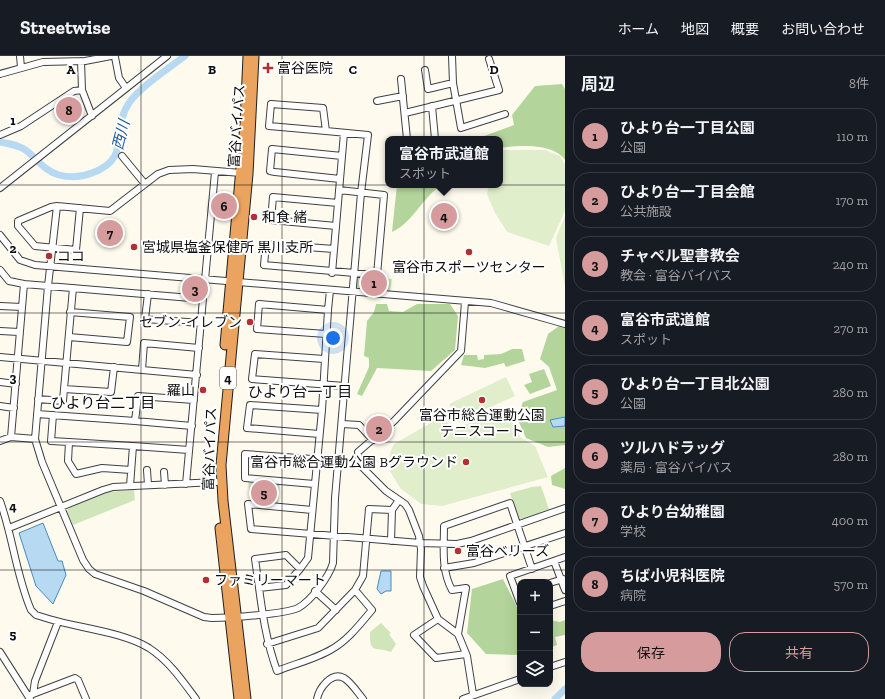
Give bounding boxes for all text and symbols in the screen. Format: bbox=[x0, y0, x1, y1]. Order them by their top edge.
text: Streetwise bbox=[20, 16, 110, 39]
text: ホーム bbox=[617, 21, 659, 38]
text: 地図 bbox=[681, 21, 709, 38]
text: 概要 bbox=[731, 21, 759, 38]
text: お問い合わせ bbox=[781, 21, 865, 38]
place label: 富谷医院 bbox=[277, 60, 333, 77]
text: A bbox=[67, 62, 76, 77]
text: B bbox=[208, 62, 216, 77]
marker: 富谷医院 bbox=[262, 62, 274, 74]
text: C bbox=[349, 62, 357, 77]
text: D bbox=[489, 62, 499, 77]
text: 周辺 bbox=[581, 74, 615, 94]
text: 8件 bbox=[849, 76, 869, 91]
street label: 富谷バイパス bbox=[226, 84, 248, 168]
pin: 8 bbox=[56, 95, 82, 125]
text: 1 bbox=[10, 113, 16, 128]
water label: 西川 bbox=[109, 116, 134, 152]
text: ひより台一丁目公園 bbox=[620, 119, 755, 137]
text: 1 bbox=[592, 129, 598, 144]
text: 110 m bbox=[836, 129, 868, 144]
popup bbox=[385, 136, 503, 188]
text: 公園 bbox=[620, 140, 646, 155]
text: 富谷市武道館 bbox=[399, 145, 489, 163]
text: スポット bbox=[399, 166, 451, 181]
text: ひより台一丁目会館 bbox=[620, 183, 755, 201]
pin: 6 bbox=[211, 191, 237, 221]
text: 2 bbox=[592, 193, 598, 208]
text: 170 m bbox=[835, 193, 868, 208]
pin: 4 bbox=[431, 201, 457, 231]
text: 公共施設 bbox=[620, 204, 672, 219]
place label: 和食 緒 bbox=[262, 209, 307, 226]
marker: 和食 緒 bbox=[249, 212, 259, 222]
pin: 7 bbox=[97, 218, 123, 248]
place label: 宮城県塩釜保健所 黒川支所 bbox=[142, 239, 313, 256]
text: 2 bbox=[10, 241, 17, 256]
marker: 宮城県塩釜保健所 黒川支所 bbox=[129, 242, 139, 252]
marker: 富谷市スポーツセンター bbox=[464, 247, 474, 257]
text: チャペル聖書教会 bbox=[620, 247, 740, 265]
place label: ココ bbox=[57, 248, 85, 265]
marker: ココ bbox=[44, 251, 54, 261]
text: 3 bbox=[592, 257, 598, 272]
text: 240 m bbox=[833, 257, 868, 272]
place label: 富谷市スポーツセンター bbox=[392, 259, 546, 276]
pin: 1 bbox=[361, 268, 387, 298]
text: 教会 · 富谷バイパス bbox=[620, 268, 733, 283]
pin: 3 bbox=[182, 274, 208, 304]
text: 富谷市武道館 bbox=[620, 311, 710, 329]
place label: セブン-イレブン bbox=[139, 314, 242, 331]
marker: セブン-イレブン bbox=[245, 317, 255, 327]
text: 4 bbox=[591, 321, 599, 336]
text: 270 m bbox=[834, 321, 868, 336]
your location bbox=[323, 328, 343, 348]
text: スポット bbox=[620, 332, 672, 347]
road number: 4 bbox=[220, 367, 236, 389]
text: 3 bbox=[10, 370, 17, 385]
text: ひより台一丁目北公園 bbox=[620, 375, 770, 393]
place label: 羅山 bbox=[167, 382, 195, 399]
district label: ひより台一丁目 bbox=[248, 383, 352, 401]
marker: 羅山 bbox=[198, 385, 208, 395]
text: 5 bbox=[592, 385, 598, 400]
text: 280 m bbox=[833, 385, 868, 400]
district label: ひより台二丁目 bbox=[51, 394, 155, 412]
marker: 富谷市総合運動公園 テニスコート bbox=[477, 395, 487, 405]
text: 公園 bbox=[620, 396, 646, 411]
street label: 富谷バイパス bbox=[200, 407, 220, 491]
place label: 富谷市総合運動公園 テニスコート bbox=[419, 407, 545, 440]
pin: 2 bbox=[366, 414, 392, 444]
text: ツルハドラッグ bbox=[620, 439, 725, 457]
text: 6 bbox=[592, 449, 598, 464]
text: 280 m bbox=[833, 449, 868, 464]
place label: 富谷市総合運動公園 Bグラウンド bbox=[250, 454, 458, 471]
marker: 富谷市総合運動公園 Bグラウンド bbox=[461, 457, 471, 467]
text: 薬局 · 富谷バイパス bbox=[620, 460, 733, 475]
pin: 5 bbox=[251, 478, 277, 508]
text: 4 bbox=[9, 499, 17, 514]
text: ひより台幼稚園 bbox=[620, 503, 725, 521]
text: 7 bbox=[592, 513, 598, 528]
text: 400 m bbox=[832, 513, 868, 528]
text: 学校 bbox=[620, 524, 646, 539]
place label: 富谷ベリーズ bbox=[466, 543, 549, 560]
marker: 富谷ベリーズ bbox=[453, 546, 463, 556]
text: ちば小児科医院 bbox=[620, 567, 725, 585]
place label: ファミリーマート bbox=[214, 572, 326, 589]
marker: ファミリーマート bbox=[201, 575, 211, 585]
text: 8 bbox=[591, 577, 599, 592]
text: 570 m bbox=[834, 577, 868, 592]
map controls bbox=[517, 579, 553, 687]
button: + bbox=[517, 579, 553, 615]
text: 病院 bbox=[620, 588, 646, 603]
button: − bbox=[517, 615, 553, 651]
text: 5 bbox=[10, 627, 17, 642]
button: 保存 bbox=[581, 632, 721, 672]
button: 共有 bbox=[729, 632, 869, 672]
button: layers bbox=[517, 651, 553, 687]

